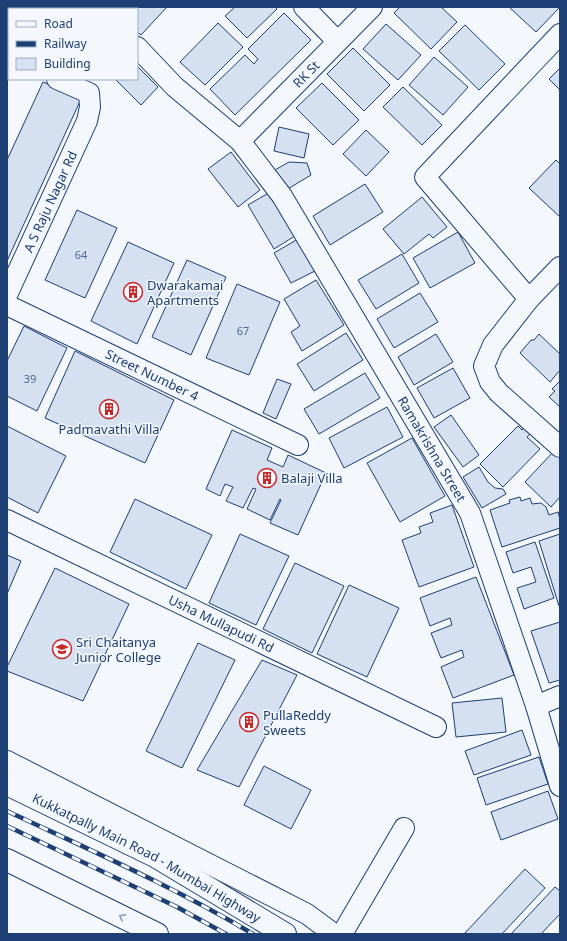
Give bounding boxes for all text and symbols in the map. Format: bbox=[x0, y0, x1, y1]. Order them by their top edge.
legend bbox=[8, 8, 138, 80]
text: Road bbox=[44, 15, 73, 32]
text: Railway bbox=[44, 35, 88, 52]
text: Building bbox=[44, 55, 91, 72]
street label: RK St bbox=[289, 56, 324, 92]
street label: A S Raju Nagar Rd bbox=[19, 148, 81, 255]
house number: 64 bbox=[75, 247, 88, 262]
place label: Dwarakamai Apartments bbox=[147, 276, 223, 309]
building icon: Dwarakamai Apartments bbox=[122, 281, 144, 303]
house number: 67 bbox=[237, 323, 249, 338]
street label: Street Number 4 bbox=[103, 345, 202, 405]
house number: 39 bbox=[24, 371, 36, 386]
street label: Ramakrishna Street bbox=[394, 393, 471, 505]
building icon: Padmavathi Villa bbox=[98, 398, 120, 420]
place label: Padmavathi Villa bbox=[58, 420, 160, 438]
building icon: Balaji Villa bbox=[256, 467, 278, 489]
place label: Balaji Villa bbox=[281, 469, 343, 487]
street label: Usha Mullapudi Rd bbox=[166, 590, 277, 657]
place label: Sri Chaitanya Junior College bbox=[74, 633, 161, 666]
school or university icon: Sri Chaitanya Junior College bbox=[51, 638, 73, 660]
place label: PullaReddy Sweets bbox=[263, 706, 331, 739]
building icon: PullaReddy Sweets bbox=[238, 711, 260, 733]
street label: Kukkatpally Main Road - Mumbai Highway bbox=[29, 789, 265, 927]
one-way arrow bbox=[119, 914, 127, 922]

